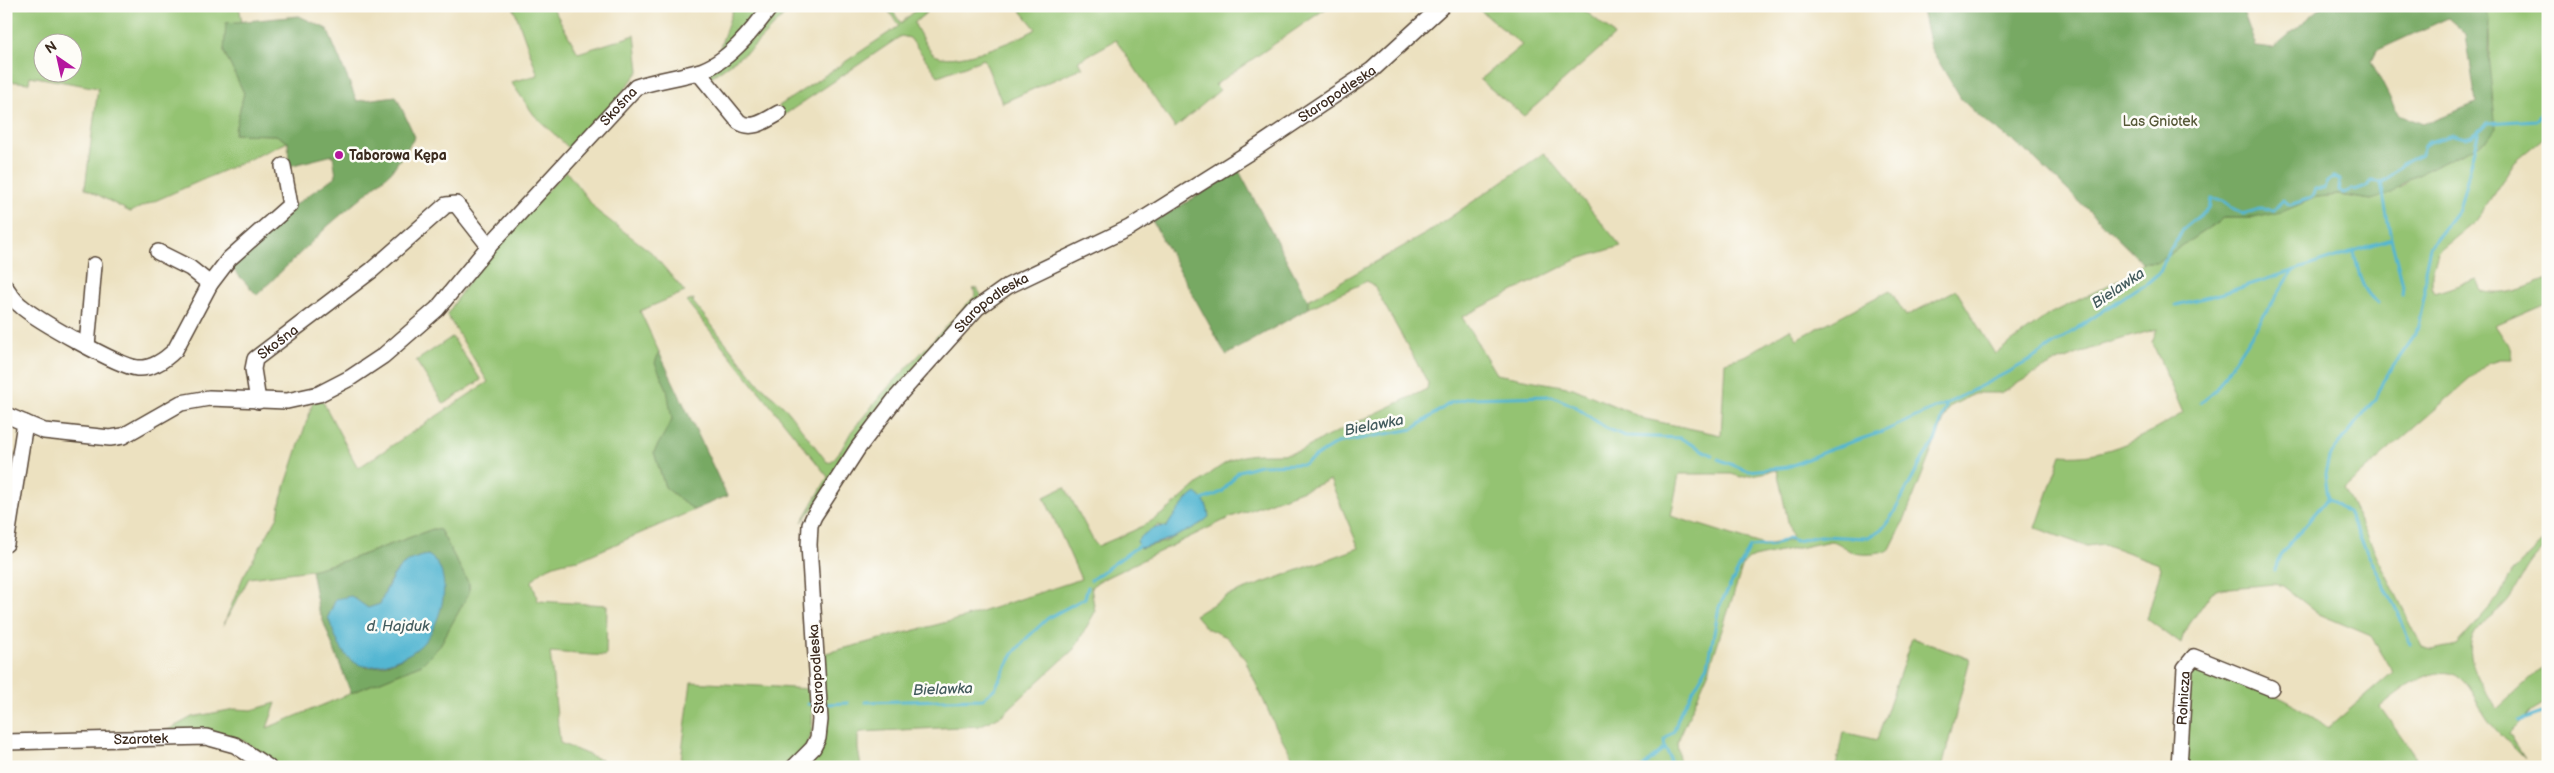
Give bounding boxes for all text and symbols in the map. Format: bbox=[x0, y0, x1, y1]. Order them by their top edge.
north arrow bbox=[32, 32, 82, 82]
text: N bbox=[42, 38, 60, 58]
street label: Staropodleska bbox=[1295, 62, 1379, 126]
street label: Skośna bbox=[597, 84, 641, 129]
park label: Las Gniotek bbox=[2123, 113, 2198, 130]
place label: Taborowa Kępa bbox=[349, 147, 447, 164]
marker: Taborowa Kępa bbox=[333, 149, 345, 161]
water label: Bielawka bbox=[2088, 264, 2148, 313]
street label: Staropodleska bbox=[951, 269, 1032, 337]
street label: Skośna bbox=[254, 321, 302, 363]
water label: Bielawka bbox=[1343, 410, 1405, 441]
water label: d. Hajduk bbox=[367, 617, 430, 636]
street label: Staropodleska bbox=[805, 623, 828, 714]
street label: Rolnicza bbox=[2174, 671, 2194, 726]
water label: Bielawka bbox=[913, 679, 973, 700]
street label: Szarotek bbox=[113, 730, 169, 748]

